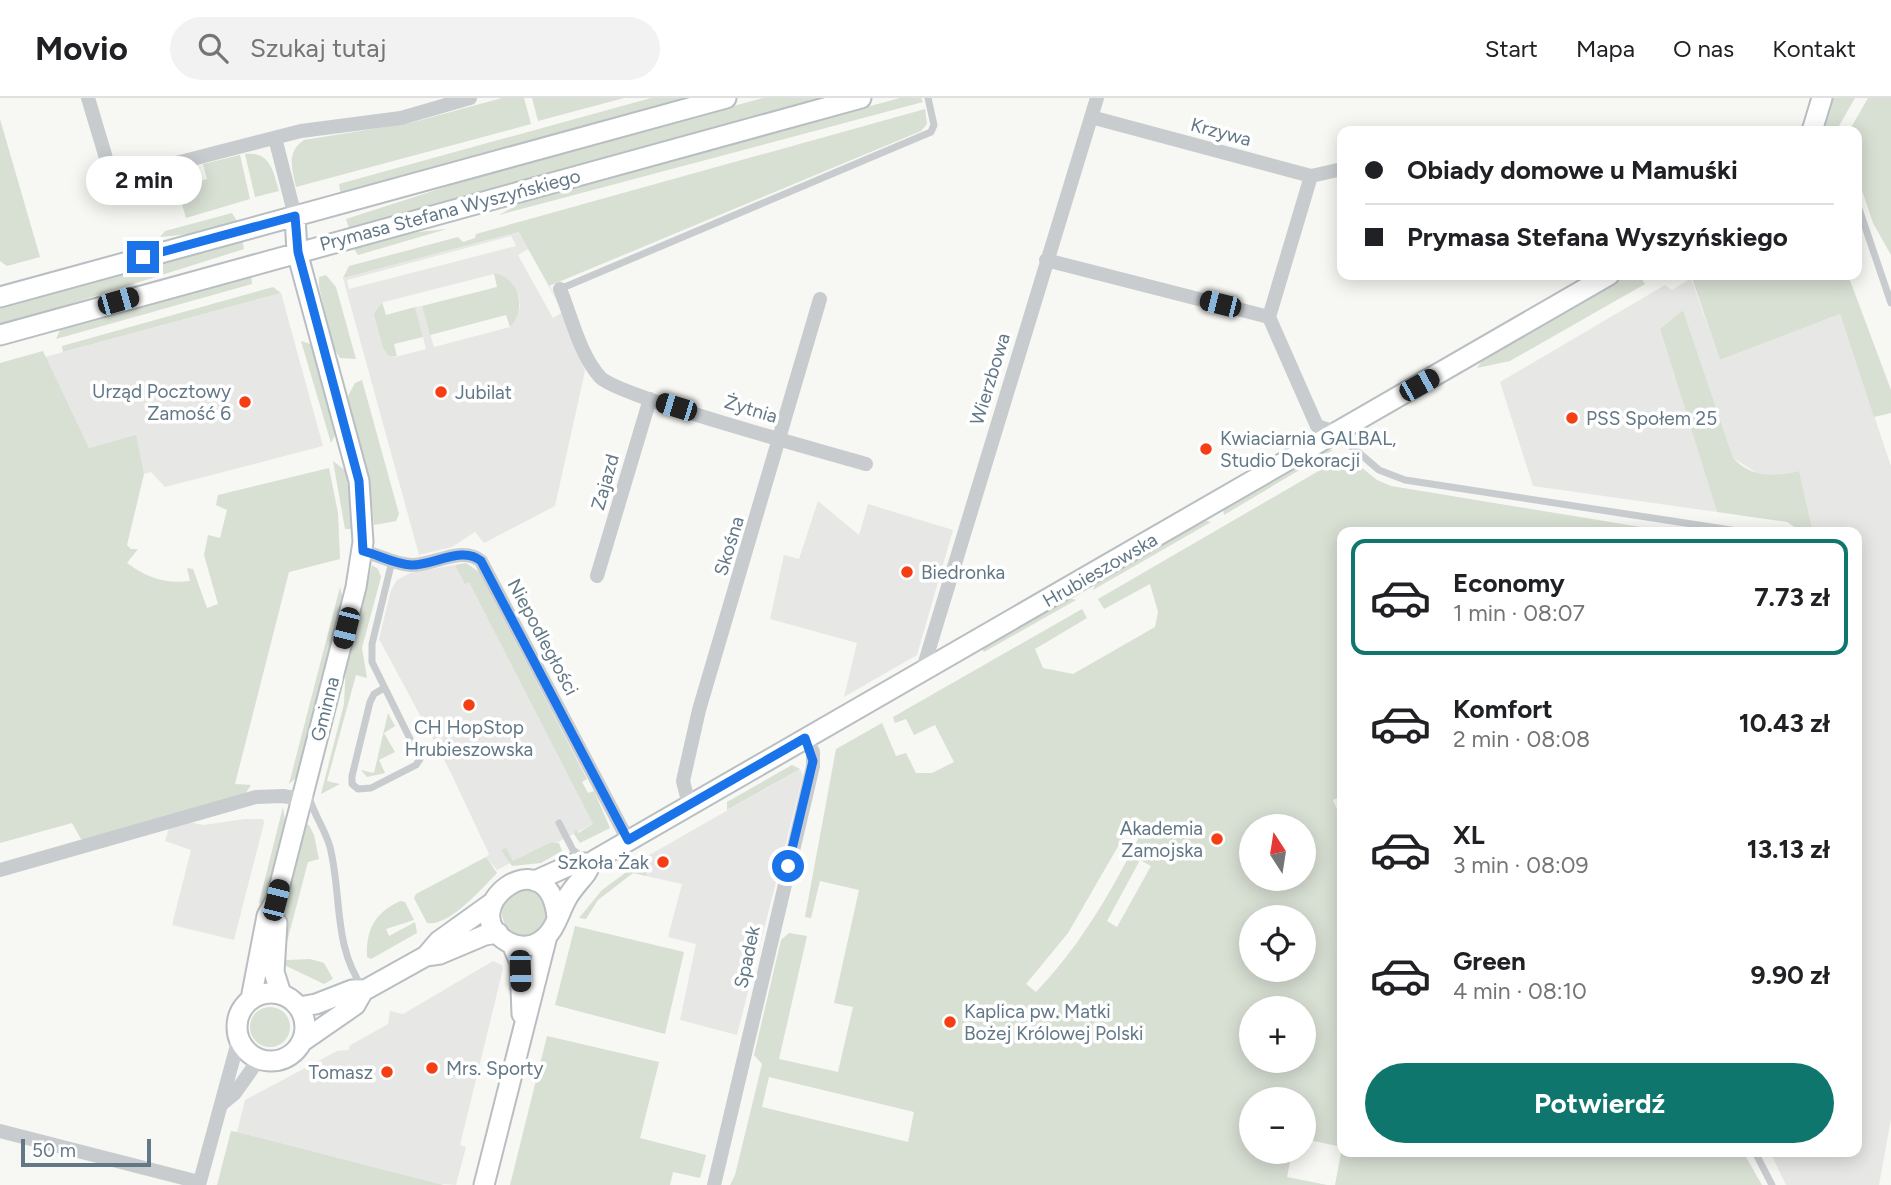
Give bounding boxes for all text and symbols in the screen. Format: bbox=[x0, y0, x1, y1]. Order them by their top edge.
search box bbox=[170, 17, 660, 80]
text: Movio bbox=[35, 29, 128, 68]
icon: search bbox=[194, 29, 232, 67]
text: Szukaj tutaj bbox=[250, 32, 387, 64]
text: Start bbox=[1485, 34, 1538, 63]
text: Mapa bbox=[1576, 34, 1635, 63]
text: O nas bbox=[1673, 34, 1734, 63]
text: Kontakt bbox=[1772, 34, 1856, 63]
street label: Krzywa bbox=[1188, 113, 1254, 151]
text: Obiady domowe u Mamuśki bbox=[1407, 154, 1738, 186]
callout: 2 min bbox=[85, 156, 201, 204]
street label: Prymasa Stefana Wyszyńskiego bbox=[317, 164, 583, 256]
text: 2 min bbox=[115, 166, 173, 194]
text: Prymasa Stefana Wyszyńskiego bbox=[1407, 221, 1788, 253]
route end bbox=[127, 241, 159, 273]
car bbox=[95, 285, 142, 317]
car bbox=[1198, 289, 1243, 319]
street label: Wierzbowa bbox=[965, 330, 1015, 428]
car bbox=[1396, 366, 1443, 404]
place label: Urząd Pocztowy Zamość 6 bbox=[92, 380, 231, 425]
place label: Jubilat bbox=[455, 381, 512, 404]
marker: Jubilat bbox=[433, 384, 449, 400]
street label: Żytnia bbox=[722, 390, 780, 428]
car bbox=[653, 391, 700, 423]
marker: Urząd Pocztowy Zamość 6 bbox=[237, 394, 253, 410]
place label: PSS Społem 25 bbox=[1586, 407, 1717, 430]
marker: PSS Społem 25 bbox=[1564, 410, 1580, 426]
place label: Kwiaciarnia GALBAL, Studio Dekoracji bbox=[1220, 427, 1396, 472]
marker: Kwiaciarnia GALBAL, Studio Dekoracji bbox=[1198, 441, 1214, 457]
street label: Zajazd bbox=[586, 451, 624, 513]
street label: Skośna bbox=[709, 514, 749, 578]
street label: Hrubieszowska bbox=[1039, 528, 1161, 612]
place label: Biedronka bbox=[921, 561, 1005, 584]
marker: Biedronka bbox=[899, 564, 915, 580]
icon: car bbox=[1369, 566, 1432, 629]
text: Economy bbox=[1453, 567, 1565, 599]
street label: Niepodległości bbox=[503, 575, 583, 699]
text: 7.73 zł bbox=[1754, 581, 1830, 613]
text: 1 min · 08:07 bbox=[1453, 599, 1585, 627]
car bbox=[331, 605, 362, 651]
street label: Gminna bbox=[306, 674, 344, 744]
icon: car bbox=[1369, 692, 1432, 755]
text: Komfort bbox=[1453, 693, 1553, 725]
marker: CH HopStop Hrubieszowska bbox=[461, 697, 477, 713]
text: 10.43 zł bbox=[1739, 707, 1830, 739]
place label: CH HopStop Hrubieszowska bbox=[405, 716, 533, 761]
text: 2 min · 08:08 bbox=[1453, 725, 1590, 753]
north arrow bbox=[1239, 814, 1316, 891]
map controls bbox=[1239, 814, 1316, 1164]
place label: Akademia Zamojska bbox=[1120, 817, 1203, 862]
icon: car bbox=[1369, 818, 1432, 881]
text: XL bbox=[1453, 819, 1485, 851]
marker: Akademia Zamojska bbox=[1209, 831, 1225, 847]
text: 13.13 zł bbox=[1747, 833, 1830, 865]
route start bbox=[772, 850, 804, 882]
place label: Szkoła Żak bbox=[557, 851, 650, 874]
text: 3 min · 08:09 bbox=[1453, 851, 1589, 879]
marker: Szkoła Żak bbox=[655, 854, 671, 870]
car bbox=[261, 877, 292, 923]
button: locate bbox=[1239, 905, 1316, 982]
street label: Spadek bbox=[729, 923, 765, 990]
icon: car bbox=[1369, 944, 1432, 1007]
text: Green bbox=[1453, 945, 1526, 977]
car bbox=[509, 950, 532, 992]
text: 9.90 zł bbox=[1751, 959, 1830, 991]
text: 4 min · 08:10 bbox=[1453, 977, 1587, 1005]
button: + bbox=[1239, 996, 1316, 1073]
place label: Kaplica pw. Matki Bożej Królowej Polski bbox=[964, 1000, 1143, 1045]
marker: Kaplica pw. Matki Bożej Królowej Polski bbox=[942, 1014, 958, 1030]
place label: Mrs. Sporty bbox=[446, 1057, 544, 1080]
marker: Mrs. Sporty bbox=[424, 1060, 440, 1076]
place label: Tomasz bbox=[309, 1061, 373, 1084]
button: Potwierdź bbox=[1365, 1063, 1834, 1143]
marker: Tomasz bbox=[379, 1064, 395, 1080]
button: − bbox=[1239, 1087, 1316, 1164]
scale bar bbox=[21, 1136, 150, 1168]
text: 50 m bbox=[32, 1139, 76, 1162]

